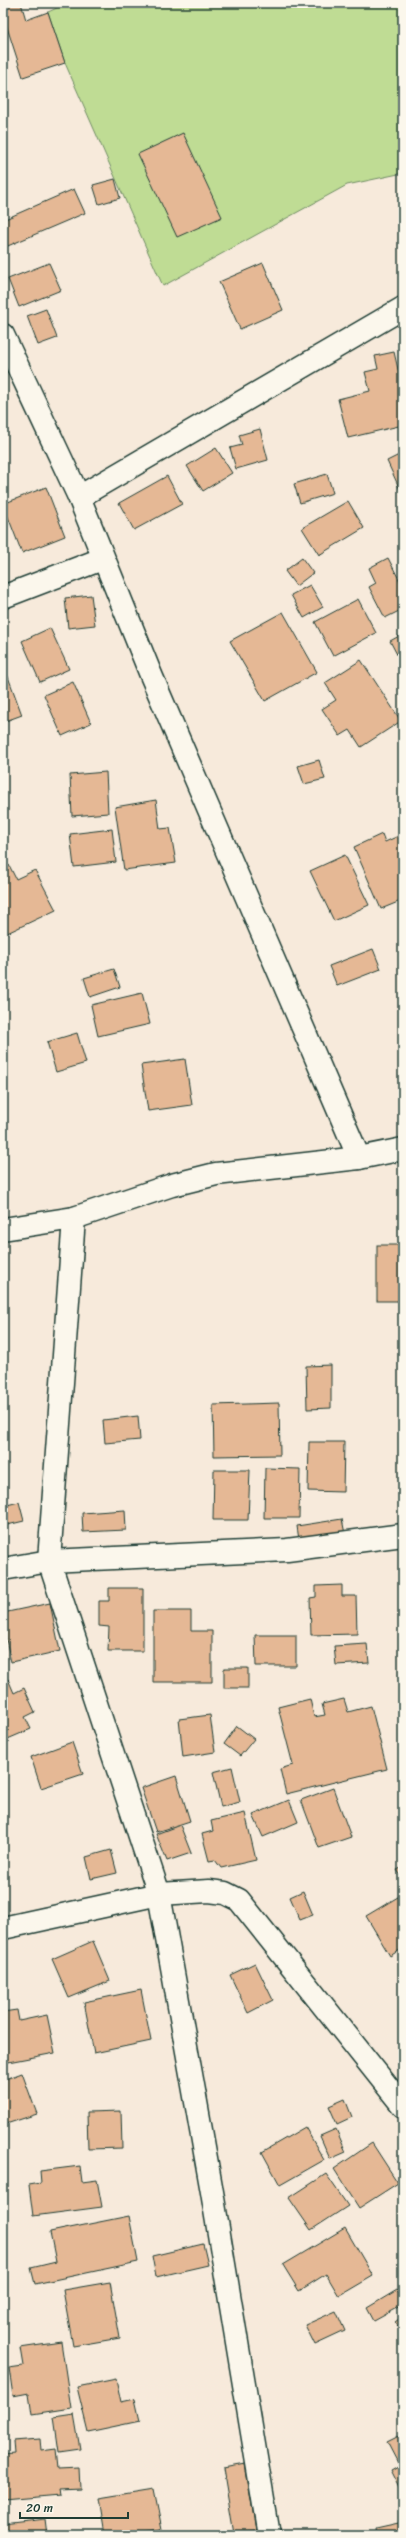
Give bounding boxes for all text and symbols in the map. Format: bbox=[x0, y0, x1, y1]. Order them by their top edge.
scale bar bbox=[20, 2494, 128, 2520]
text: 20 m bbox=[26, 2497, 53, 2519]

